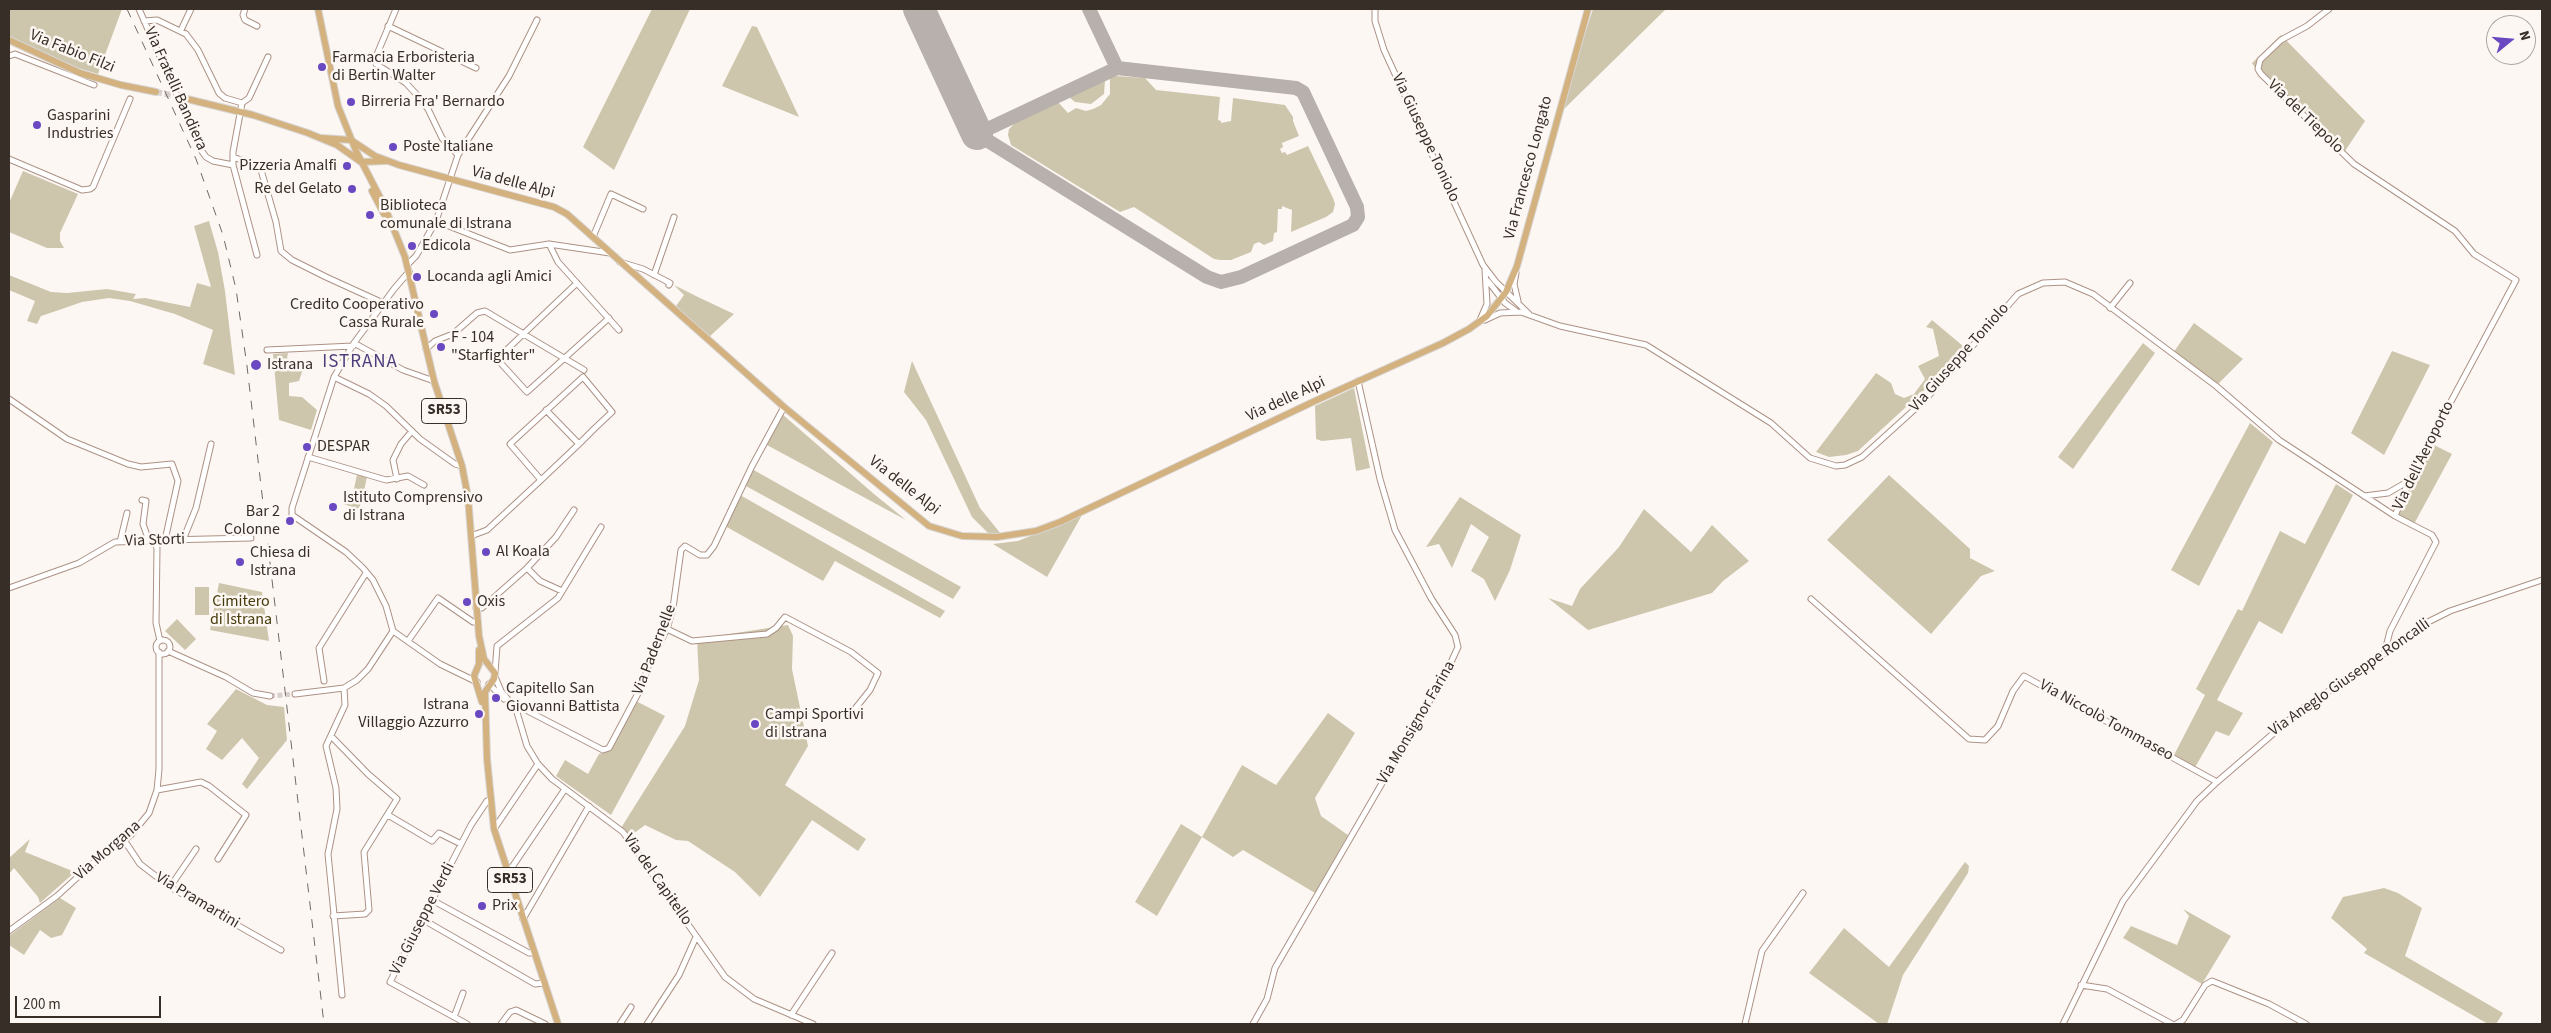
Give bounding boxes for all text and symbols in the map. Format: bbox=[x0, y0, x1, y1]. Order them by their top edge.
north arrow bbox=[2486, 15, 2536, 65]
street label: Via Fratelli Bandiera bbox=[139, 24, 211, 154]
street label: Via Fabio Filzi bbox=[27, 26, 117, 78]
text: N bbox=[2513, 29, 2535, 43]
place label: Farmacia Erboristeria di Bertin Walter bbox=[332, 48, 475, 86]
marker: Farmacia Erboristeria di Bertin Walter bbox=[316, 61, 328, 73]
street label: Via Giuseppe Toniolo bbox=[1387, 71, 1463, 205]
street label: Via del Tiepolo bbox=[2263, 76, 2347, 158]
place label: Birreria Fra' Bernardo bbox=[361, 92, 505, 112]
street label: Via Francesco Longato bbox=[1501, 94, 1557, 242]
marker: Birreria Fra' Bernardo bbox=[345, 96, 357, 108]
place label: Gasparini Industries bbox=[47, 106, 113, 144]
marker: Gasparini Industries bbox=[31, 119, 43, 131]
place label: Poste Italiane bbox=[403, 137, 493, 157]
marker: Poste Italiane bbox=[387, 141, 399, 153]
place label: Pizzeria Amalfi bbox=[239, 156, 337, 176]
marker: Pizzeria Amalfi bbox=[341, 160, 353, 172]
street label: Via delle Alpi bbox=[469, 163, 557, 203]
place label: Re del Gelato bbox=[254, 179, 342, 199]
marker: Re del Gelato bbox=[346, 183, 358, 195]
place label: Biblioteca comunale di Istrana bbox=[380, 196, 512, 234]
marker: Biblioteca comunale di Istrana bbox=[364, 209, 376, 221]
place label: Edicola bbox=[422, 236, 471, 256]
marker: Edicola bbox=[406, 240, 418, 252]
place label: Locanda agli Amici bbox=[427, 267, 552, 287]
marker: Locanda agli Amici bbox=[411, 271, 423, 283]
place label: Credito Cooperativo Cassa Rurale bbox=[290, 295, 424, 333]
street label: Via Giuseppe Toniolo bbox=[1906, 300, 2014, 416]
marker: Credito Cooperativo Cassa Rurale bbox=[428, 308, 440, 320]
place label: F - 104 "Starfighter" bbox=[451, 328, 535, 366]
marker: F - 104 "Starfighter" bbox=[435, 341, 447, 353]
district label: ISTRANA bbox=[321, 352, 399, 374]
place label: Istrana bbox=[267, 355, 313, 375]
marker: Istrana bbox=[249, 358, 263, 372]
street label: Via delle Alpi bbox=[1243, 373, 1329, 427]
road number: SR53 bbox=[422, 398, 466, 424]
street label: Via dell'Aeroporto bbox=[2389, 398, 2459, 514]
place label: DESPAR bbox=[317, 437, 370, 457]
marker: DESPAR bbox=[301, 441, 313, 453]
street label: Via delle Alpi bbox=[865, 452, 943, 520]
place label: Istituto Comprensivo di Istrana bbox=[343, 488, 483, 526]
marker: Istituto Comprensivo di Istrana bbox=[327, 501, 339, 513]
place label: Bar 2 Colonne bbox=[224, 502, 280, 540]
marker: Bar 2 Colonne bbox=[284, 515, 296, 527]
street label: Via Storti bbox=[125, 530, 185, 552]
place label: Al Koala bbox=[496, 542, 550, 562]
place label: Chiesa di Istrana bbox=[250, 543, 310, 581]
marker: Al Koala bbox=[480, 546, 492, 558]
marker: Chiesa di Istrana bbox=[234, 556, 246, 568]
park label: Cimitero di Istrana bbox=[210, 592, 272, 630]
place label: Oxis bbox=[477, 592, 505, 612]
marker: Oxis bbox=[461, 596, 473, 608]
street label: Via Padernelle bbox=[629, 602, 681, 698]
street label: Via Aneglo Giuseppe Roncalli bbox=[2266, 615, 2434, 741]
street label: Via Monsignor Farina bbox=[1374, 658, 1460, 788]
street label: Via Niccolò Tommaseo bbox=[2036, 676, 2176, 766]
place label: Capitello San Giovanni Battista bbox=[506, 679, 619, 717]
marker: Capitello San Giovanni Battista bbox=[490, 692, 502, 704]
place label: Istrana Villaggio Azzurro bbox=[358, 695, 469, 733]
place label: Campi Sportivi di Istrana bbox=[765, 705, 864, 743]
marker: Istrana Villaggio Azzurro bbox=[473, 708, 485, 720]
marker: Campi Sportivi di Istrana bbox=[749, 718, 761, 730]
street label: Via Morgana bbox=[71, 817, 145, 885]
street label: Via del Capitello bbox=[618, 830, 696, 930]
street label: Via Giuseppe Verdi bbox=[386, 860, 460, 978]
street label: Via Pramartini bbox=[151, 868, 243, 934]
road number: SR53 bbox=[488, 868, 532, 892]
place label: Prix bbox=[492, 896, 518, 916]
marker: Prix bbox=[476, 900, 488, 912]
scale bar bbox=[18, 986, 164, 1018]
text: 200 m bbox=[23, 994, 61, 1015]

